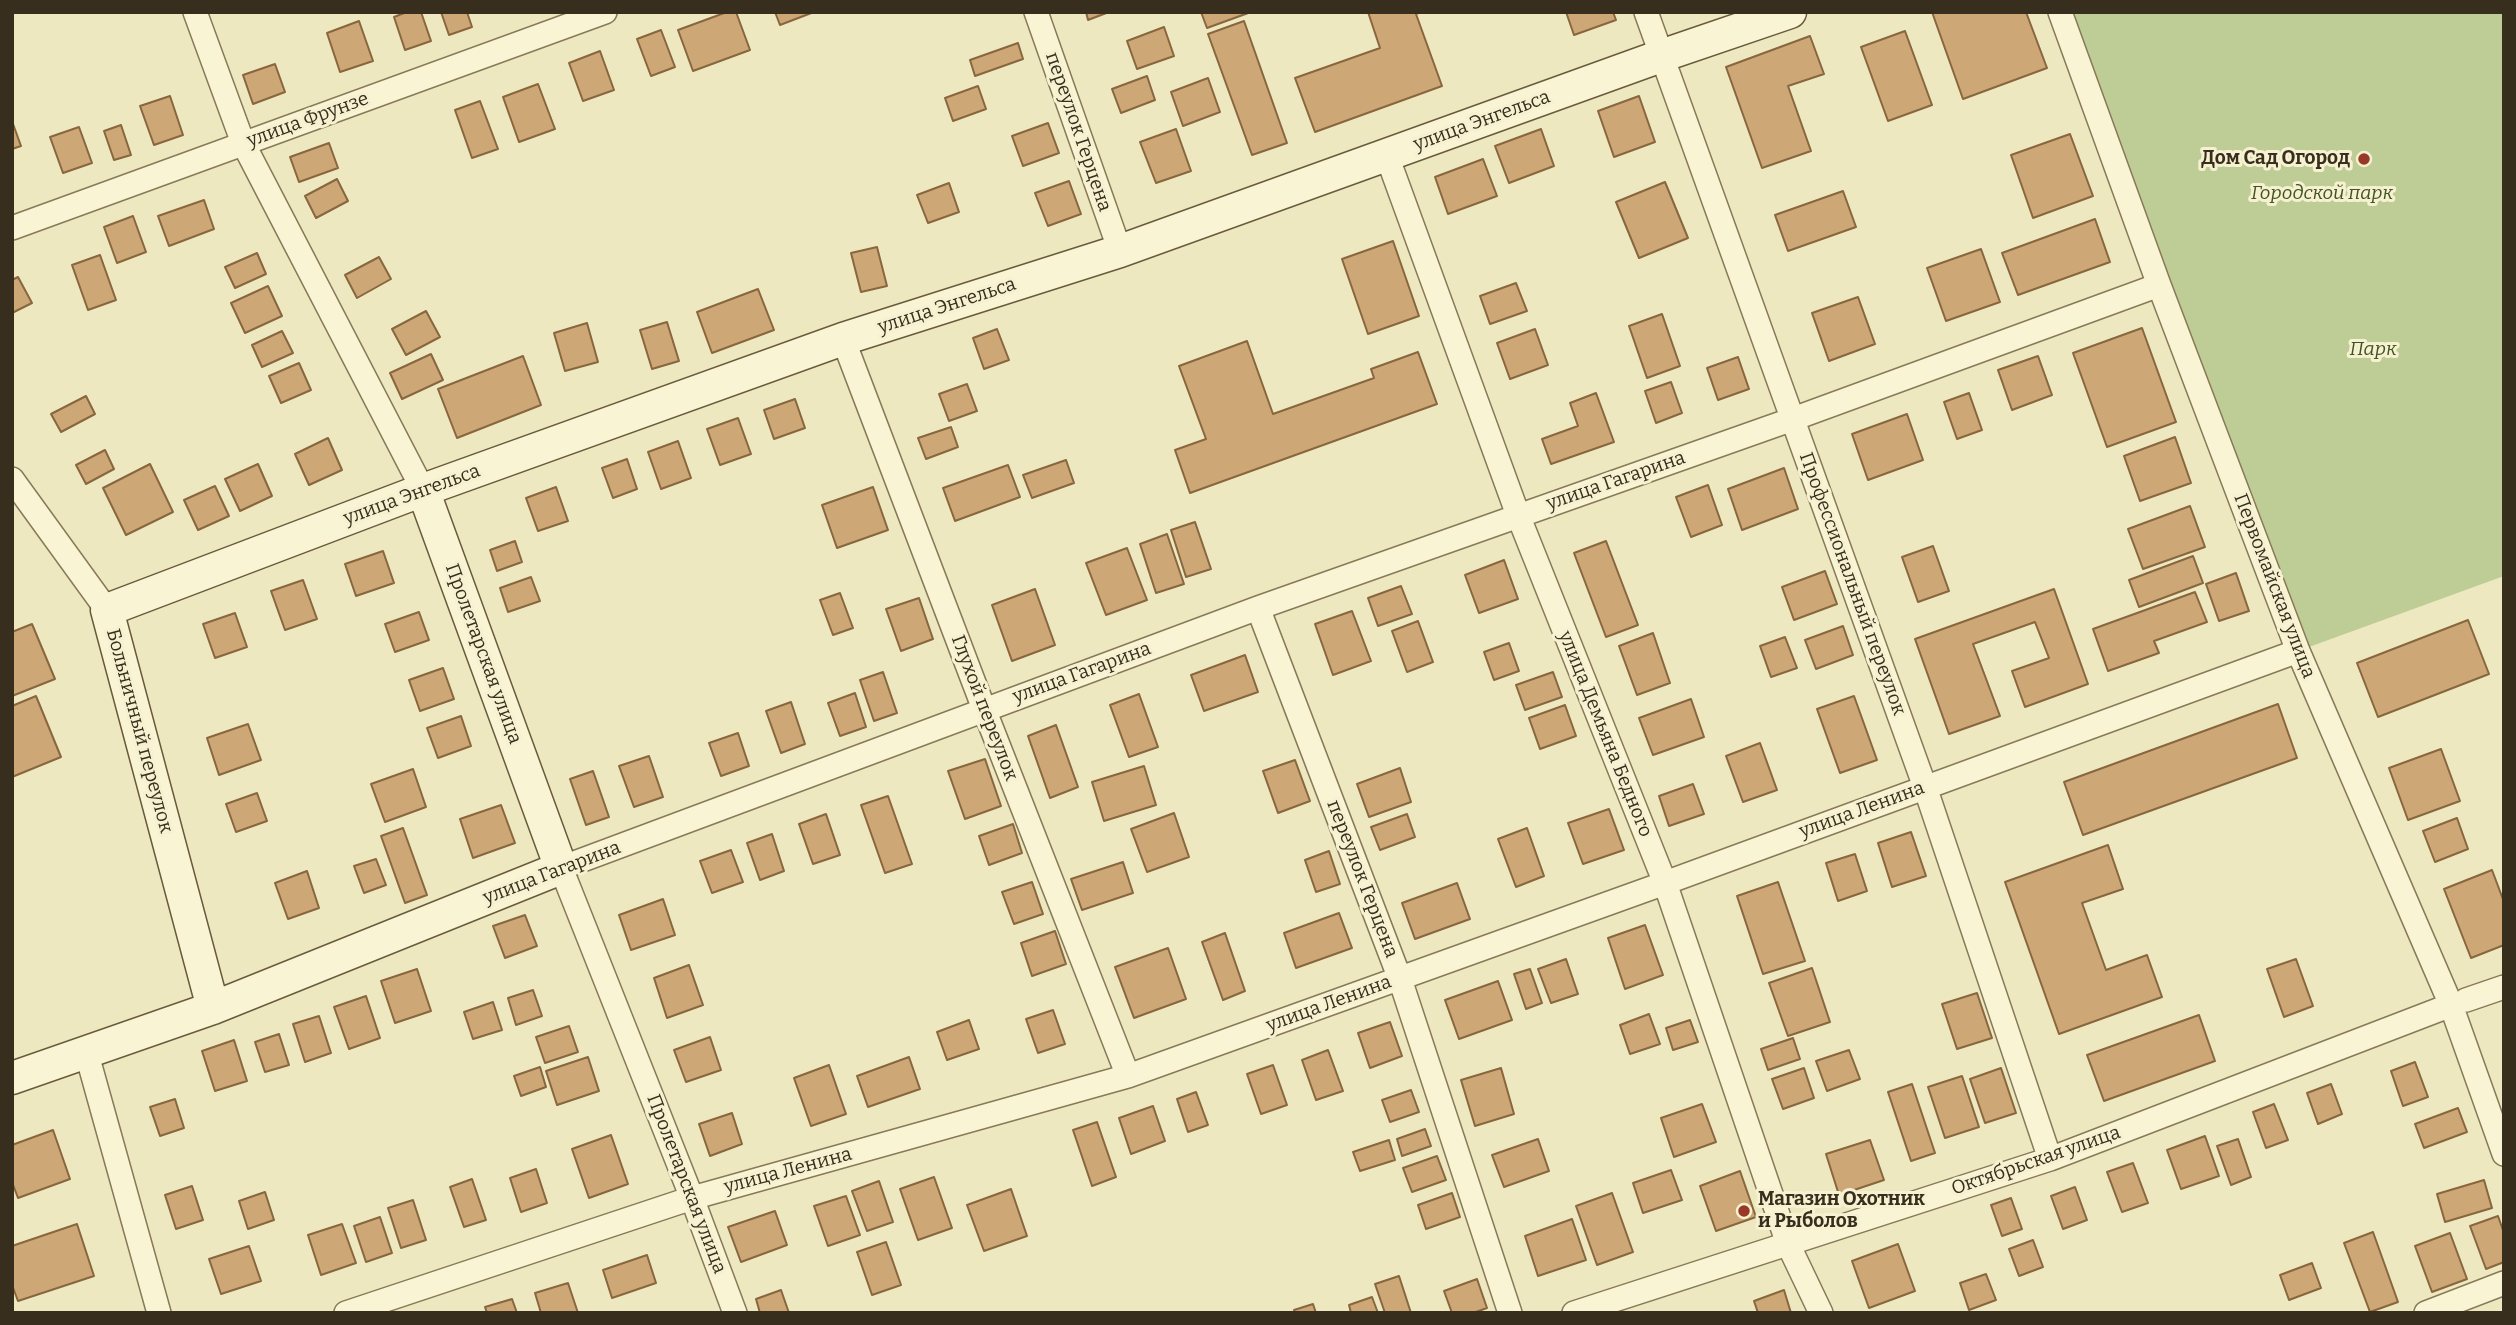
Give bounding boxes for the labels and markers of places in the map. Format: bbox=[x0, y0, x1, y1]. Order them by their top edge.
place label: Дом Сад Огород bbox=[2201, 148, 2350, 170]
marker: Дом Сад Огород bbox=[2356, 151, 2372, 167]
place label: Магазин Охотник и Рыболов bbox=[1758, 1189, 1925, 1233]
marker: Магазин Охотник и Рыболов bbox=[1736, 1203, 1752, 1219]

